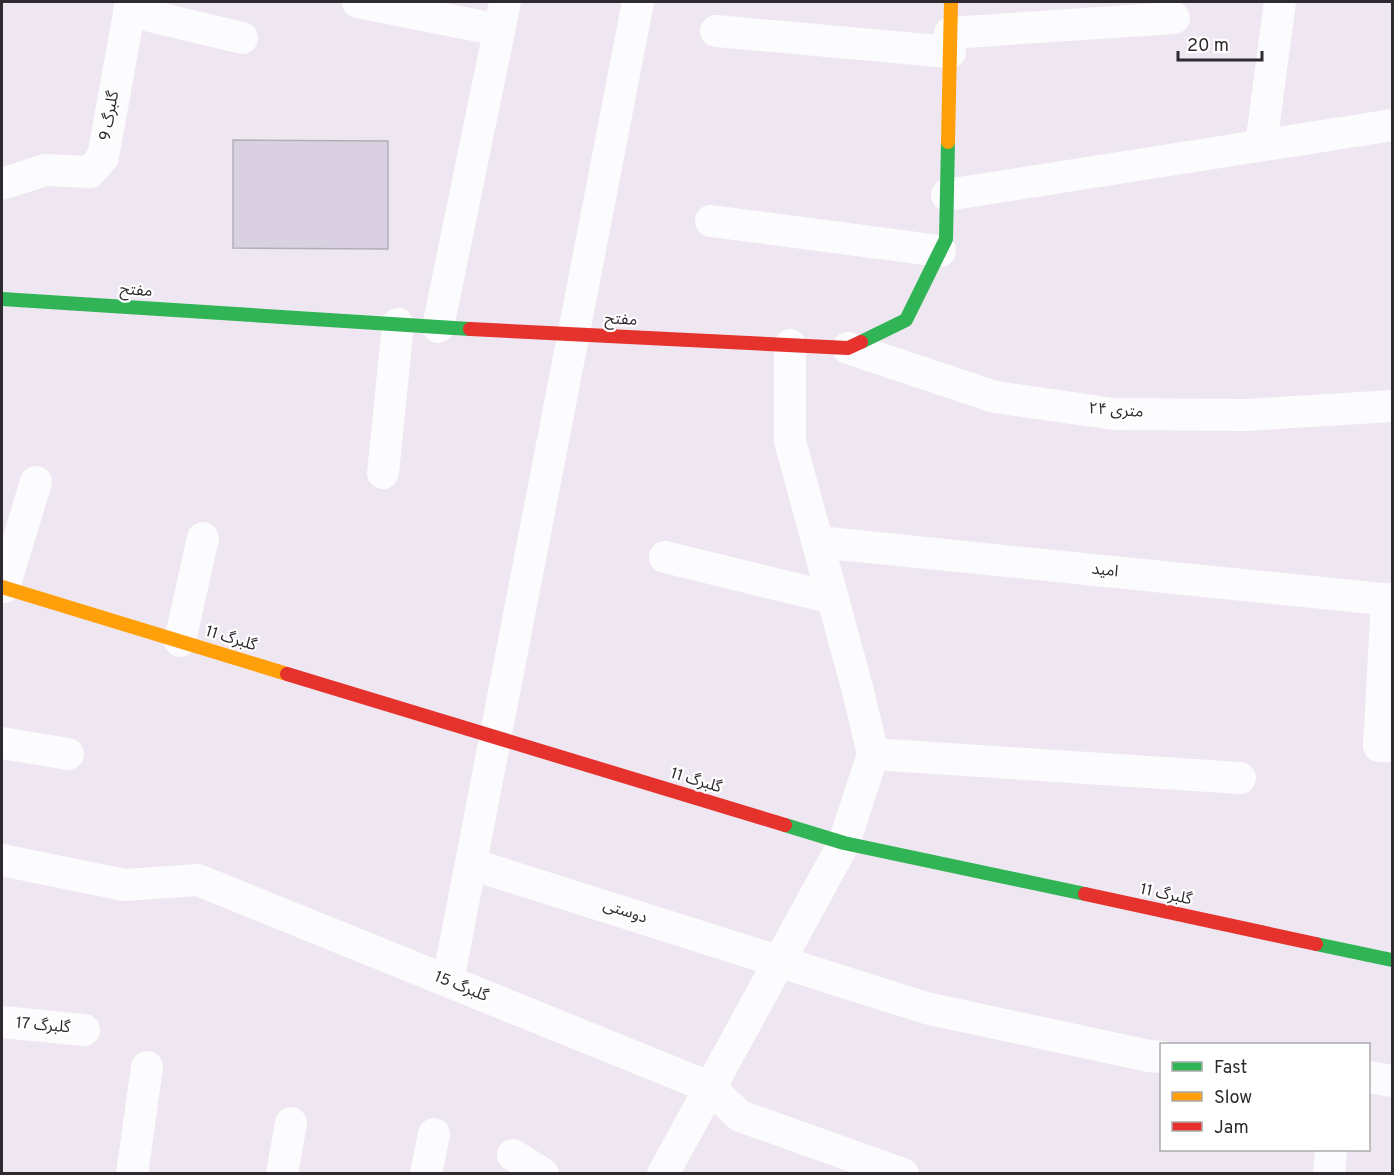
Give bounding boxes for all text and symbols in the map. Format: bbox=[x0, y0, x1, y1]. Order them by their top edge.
scale bar bbox=[1178, 24, 1262, 62]
text: 20 m bbox=[1187, 35, 1229, 58]
street label: گلبرگ 9 bbox=[96, 89, 124, 142]
street label: مفتح bbox=[119, 280, 153, 303]
street label: مفتح bbox=[604, 309, 638, 332]
street label: ۲۴ متری bbox=[1088, 399, 1144, 423]
street label: امید bbox=[1091, 560, 1119, 582]
street label: گلبرگ 11 bbox=[203, 622, 259, 656]
street label: گلبرگ 11 bbox=[668, 764, 724, 798]
street label: گلبرگ 11 bbox=[1138, 880, 1194, 910]
street label: دوستی bbox=[600, 896, 650, 928]
street label: گلبرگ 15 bbox=[431, 967, 491, 1007]
street label: گلبرگ 17 bbox=[15, 1014, 71, 1038]
legend bbox=[1160, 1043, 1370, 1151]
text: Fast bbox=[1214, 1057, 1247, 1080]
text: Slow bbox=[1214, 1087, 1252, 1110]
text: Jam bbox=[1214, 1117, 1249, 1140]

